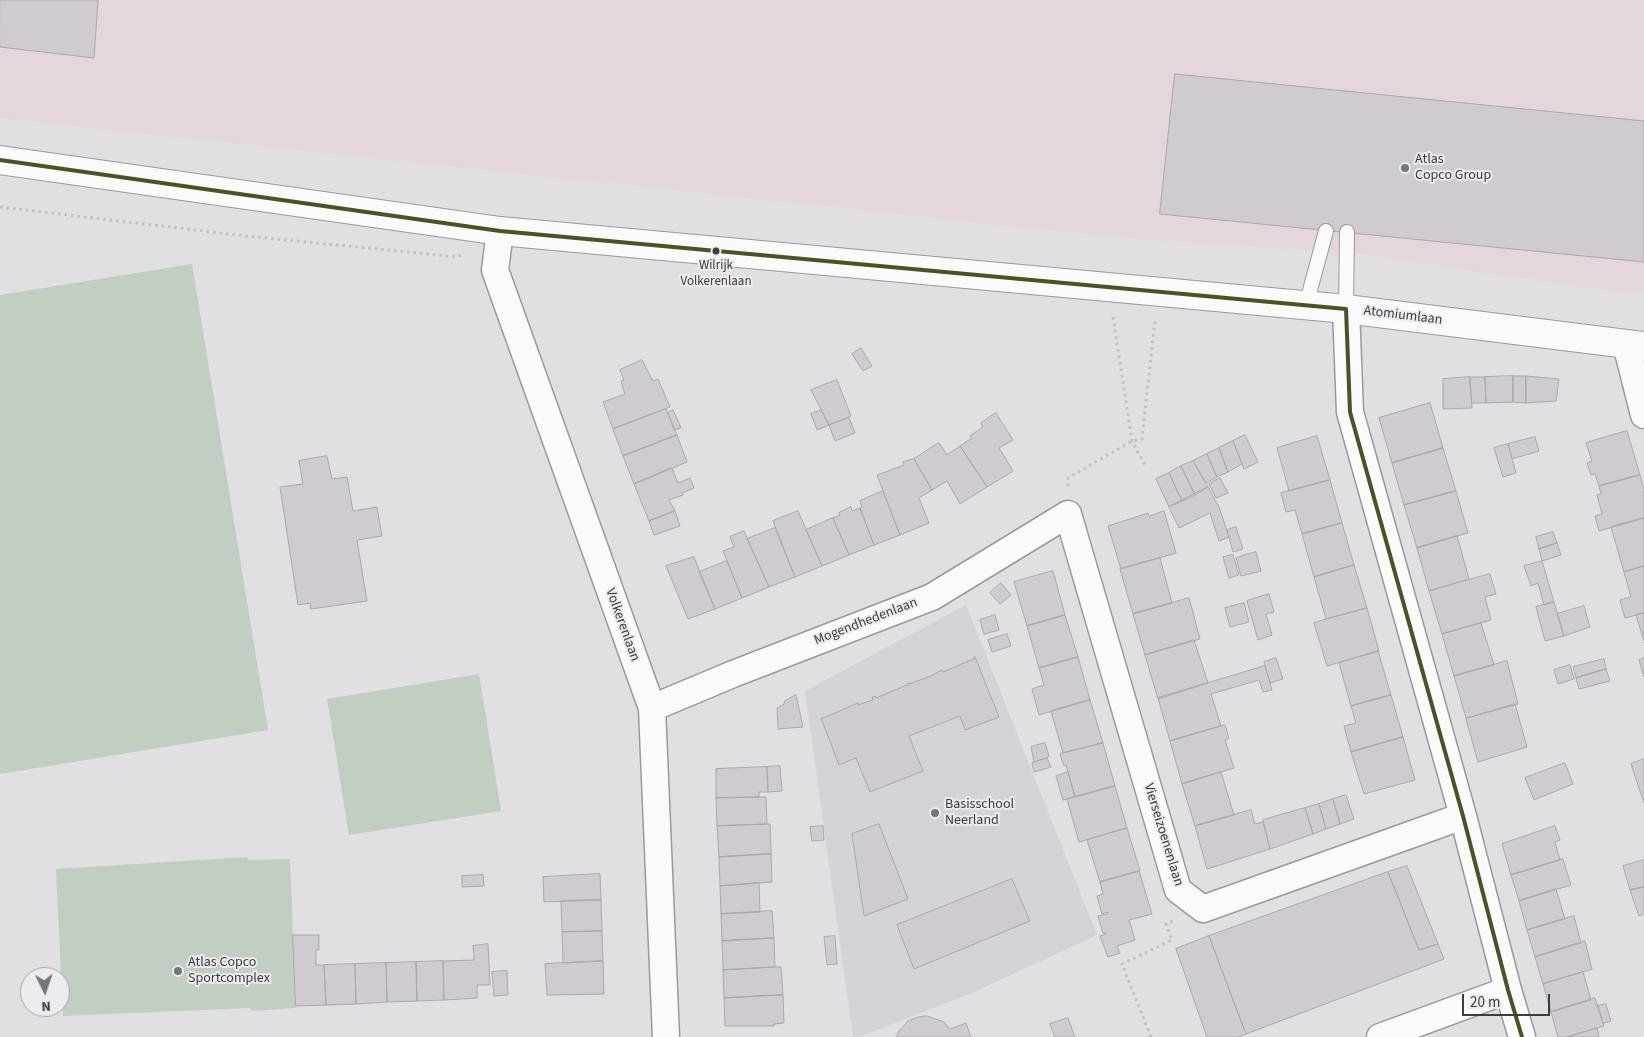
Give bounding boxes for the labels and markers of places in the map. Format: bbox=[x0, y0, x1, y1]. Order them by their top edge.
place label: Atlas Copco Group bbox=[1415, 152, 1491, 184]
marker: Atlas Copco Group bbox=[1399, 162, 1411, 174]
marker: Wilrijk Volkerenlaan bbox=[711, 246, 721, 256]
place label: Wilrijk Volkerenlaan bbox=[681, 258, 751, 289]
place label: Basisschool Neerland bbox=[945, 797, 1014, 830]
marker: Basisschool Neerland bbox=[929, 807, 941, 819]
place label: Atlas Copco Sportcomplex bbox=[188, 955, 270, 988]
marker: Atlas Copco Sportcomplex bbox=[172, 965, 184, 977]

